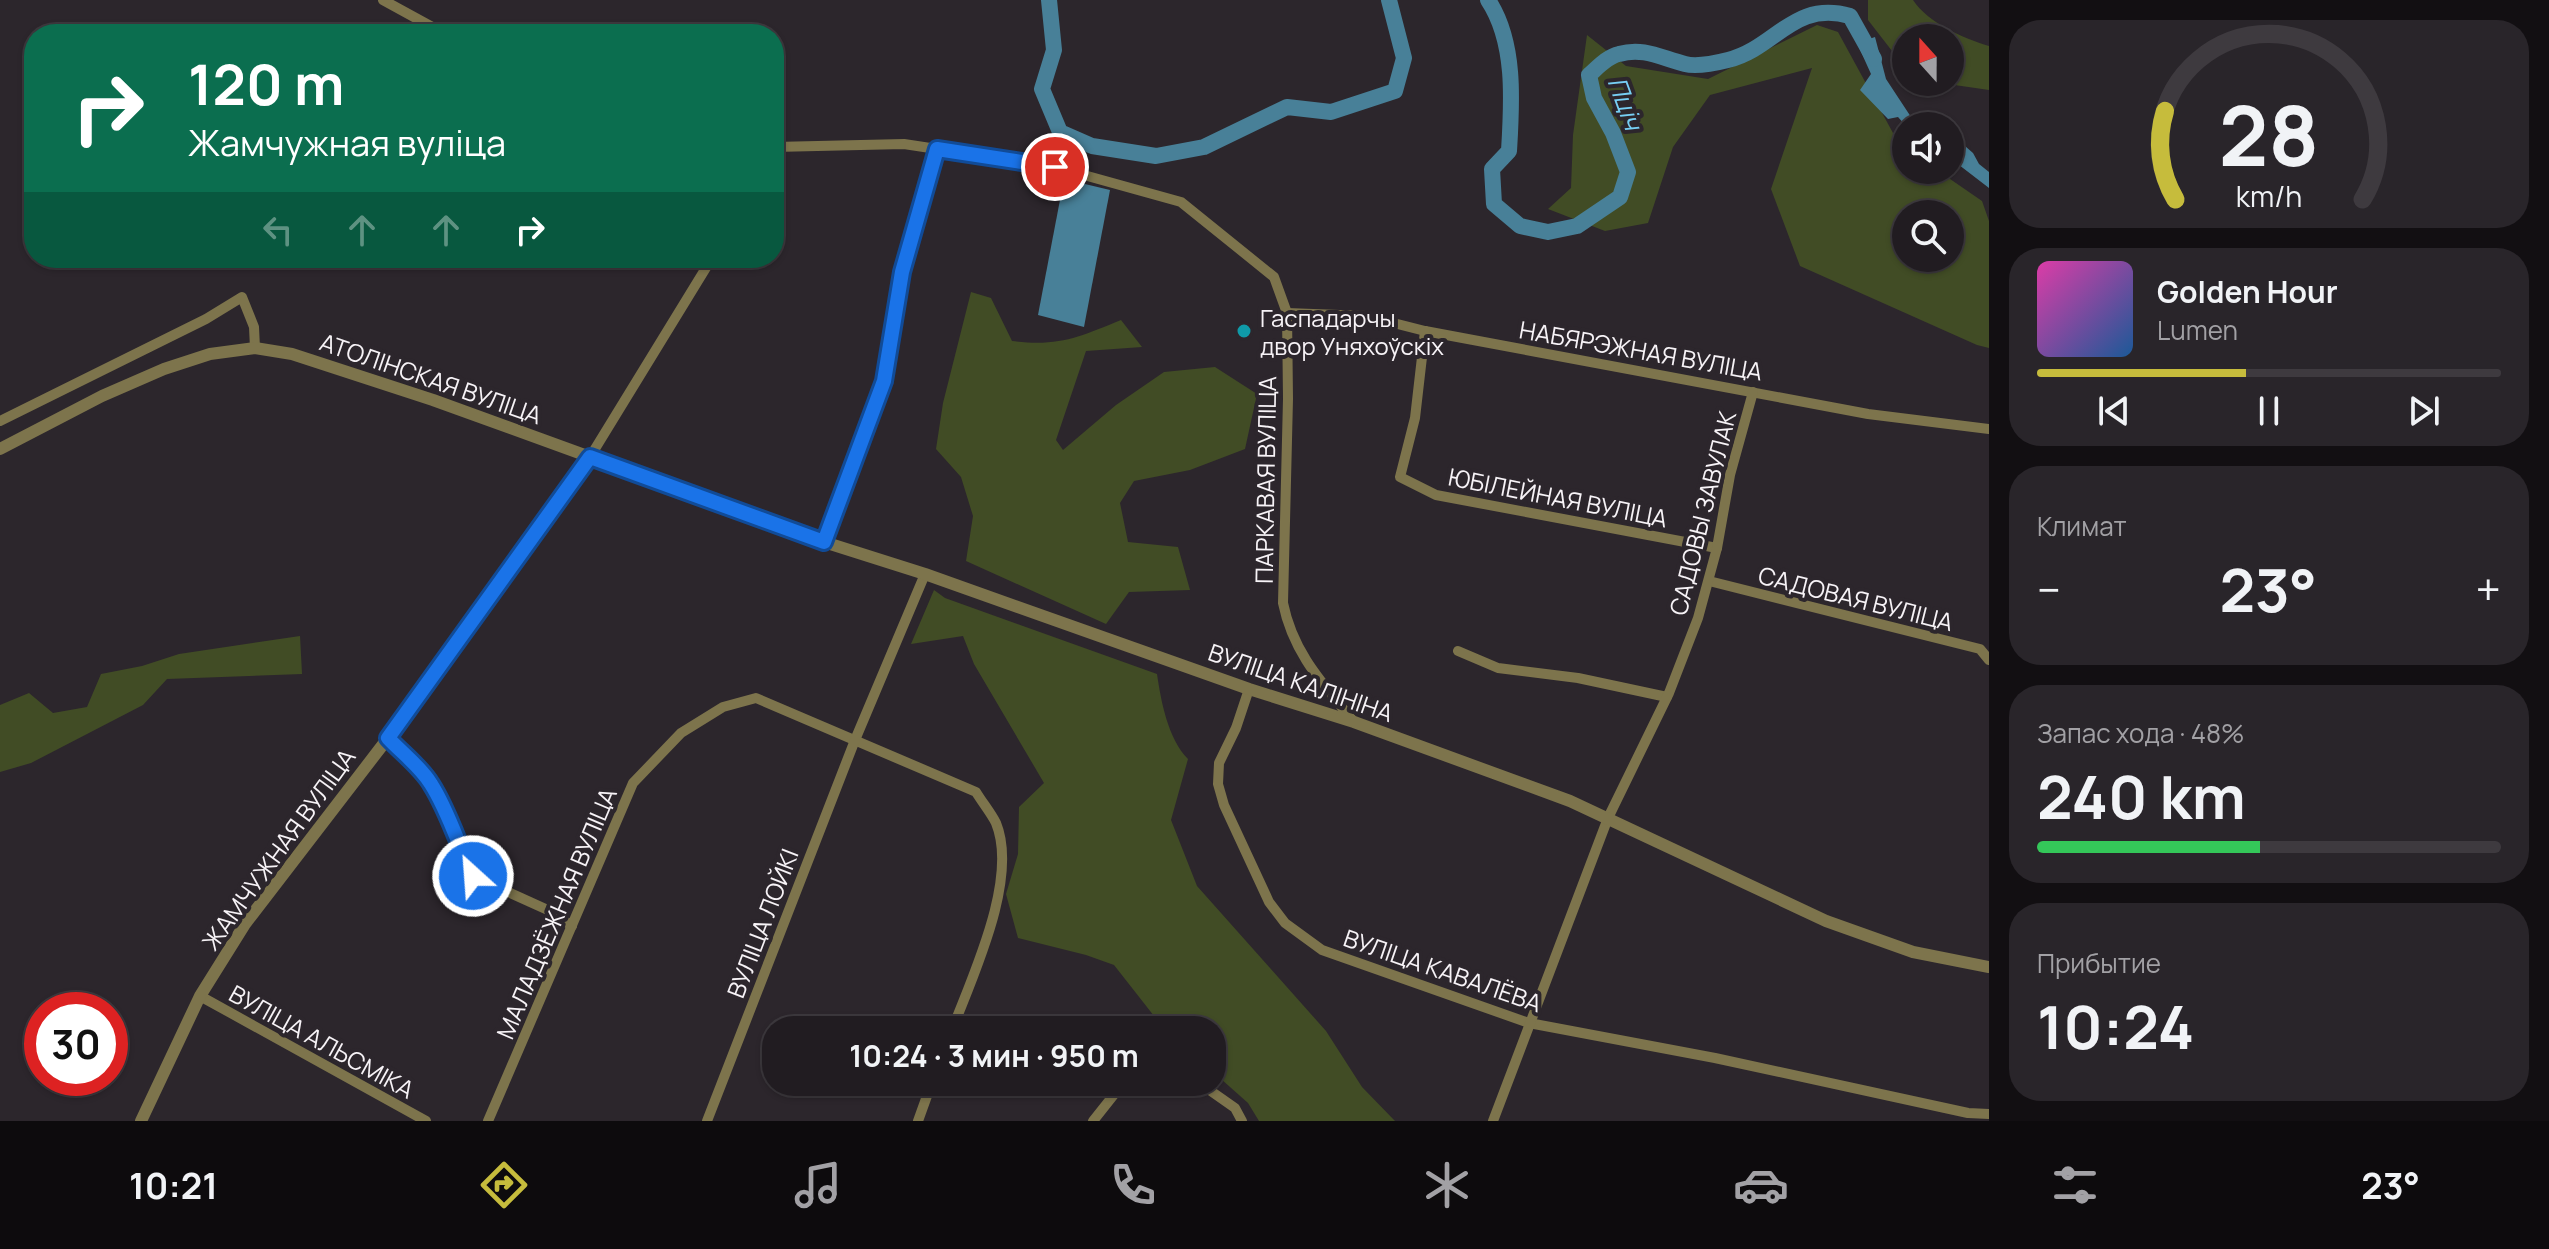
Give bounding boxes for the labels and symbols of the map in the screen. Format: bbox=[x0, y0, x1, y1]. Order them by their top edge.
north arrow bbox=[1892, 24, 1964, 96]
water label: Пціч bbox=[1600, 71, 1653, 136]
pin bbox=[1021, 133, 1089, 201]
place label: Гаспадарчы двор Уняхоўскіх bbox=[1260, 301, 1444, 362]
street label: НАБЯРЭЖНАЯ ВУЛІЦА bbox=[1517, 312, 1765, 388]
marker: Гаспадарчы двор Уняхоўскіх bbox=[1235, 322, 1253, 340]
street label: АТОЛІНСКАЯ ВУЛІЦА bbox=[316, 325, 546, 431]
street label: ПАРКАВАЯ ВУЛІЦА bbox=[1247, 376, 1283, 584]
street label: САДОВЫ ЗАВУЛАК bbox=[1661, 407, 1744, 619]
street label: ЮБІЛЕЙНАЯ ВУЛІЦА bbox=[1446, 460, 1670, 534]
street label: САДОВАЯ ВУЛІЦА bbox=[1755, 558, 1957, 638]
street label: ВУЛІЦА КАЛІНІНА bbox=[1204, 635, 1398, 729]
street label: ЖАМЧУЖНАЯ ВУЛІЦА bbox=[194, 742, 362, 956]
street label: МАЛАДЗЁЖНАЯ ВУЛІЦА bbox=[488, 782, 624, 1044]
position arrow bbox=[431, 834, 515, 918]
street label: ВУЛІЦА ЛОЙКІ bbox=[718, 844, 806, 1002]
street label: ВУЛІЦА КАВАЛЁВА bbox=[1340, 921, 1546, 1019]
street label: ВУЛІЦА АЛЬСМІКА bbox=[224, 976, 420, 1106]
speed limit sign: 30 bbox=[24, 992, 128, 1096]

